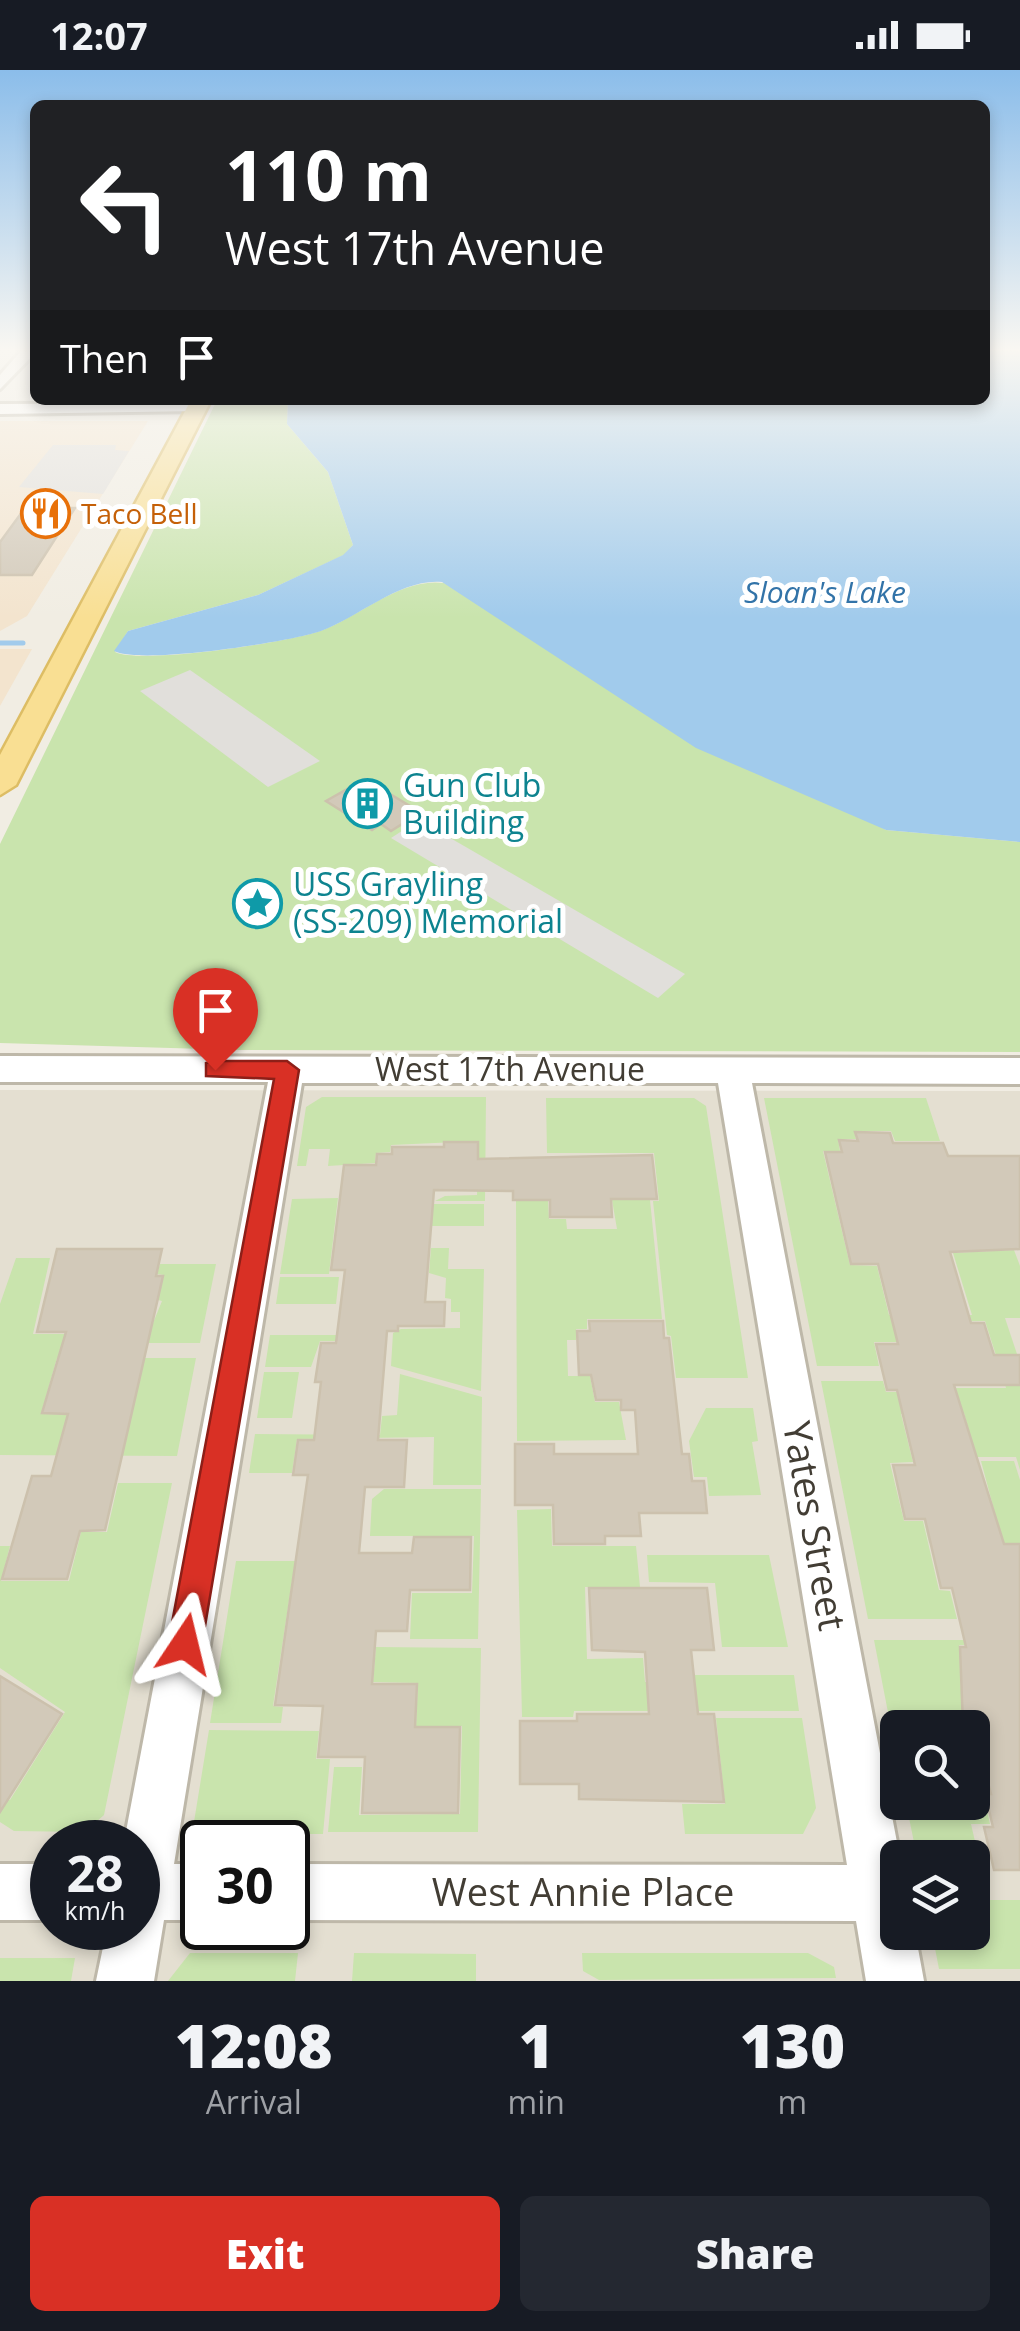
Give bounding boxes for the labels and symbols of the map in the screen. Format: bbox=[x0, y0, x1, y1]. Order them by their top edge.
restaurant icon: Taco Bell bbox=[20, 488, 72, 540]
place label: Taco Bell bbox=[81, 494, 197, 532]
water label: Sloan's Lake bbox=[744, 571, 906, 612]
place label: Gun Club Building bbox=[403, 763, 541, 843]
building icon: Gun Club Building bbox=[342, 778, 394, 830]
place label: USS Grayling (SS-209) Memorial bbox=[293, 862, 563, 942]
place icon: USS Grayling (SS-209) Memorial bbox=[232, 877, 284, 929]
pin bbox=[173, 968, 258, 1071]
street label: West 17th Avenue bbox=[375, 1047, 645, 1090]
street label: Yates Street bbox=[772, 1417, 860, 1634]
position arrow bbox=[133, 1592, 237, 1696]
speed limit sign: 30 bbox=[180, 1820, 310, 1950]
street label: West Annie Place bbox=[432, 1865, 734, 1917]

